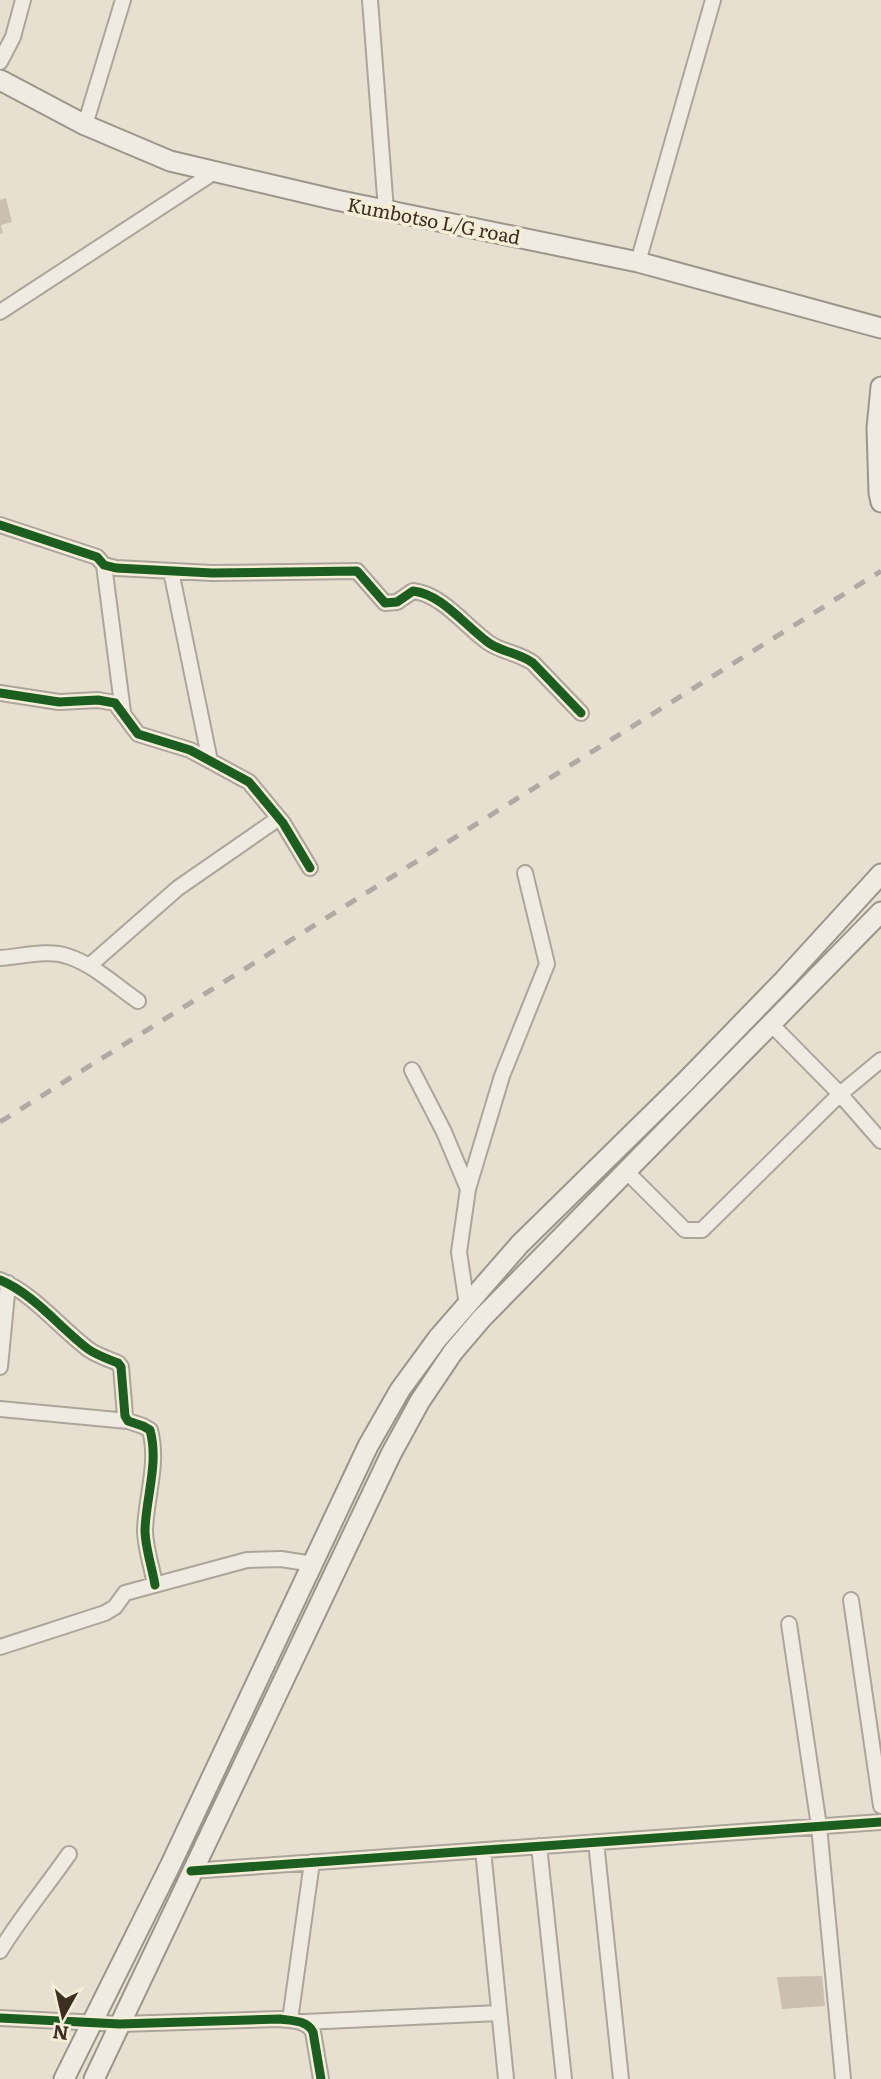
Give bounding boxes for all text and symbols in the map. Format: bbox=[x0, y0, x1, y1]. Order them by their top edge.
street label: Kumbotso L/G road bbox=[345, 189, 523, 251]
north arrow bbox=[28, 1981, 98, 2051]
text: N bbox=[51, 2019, 70, 2049]

